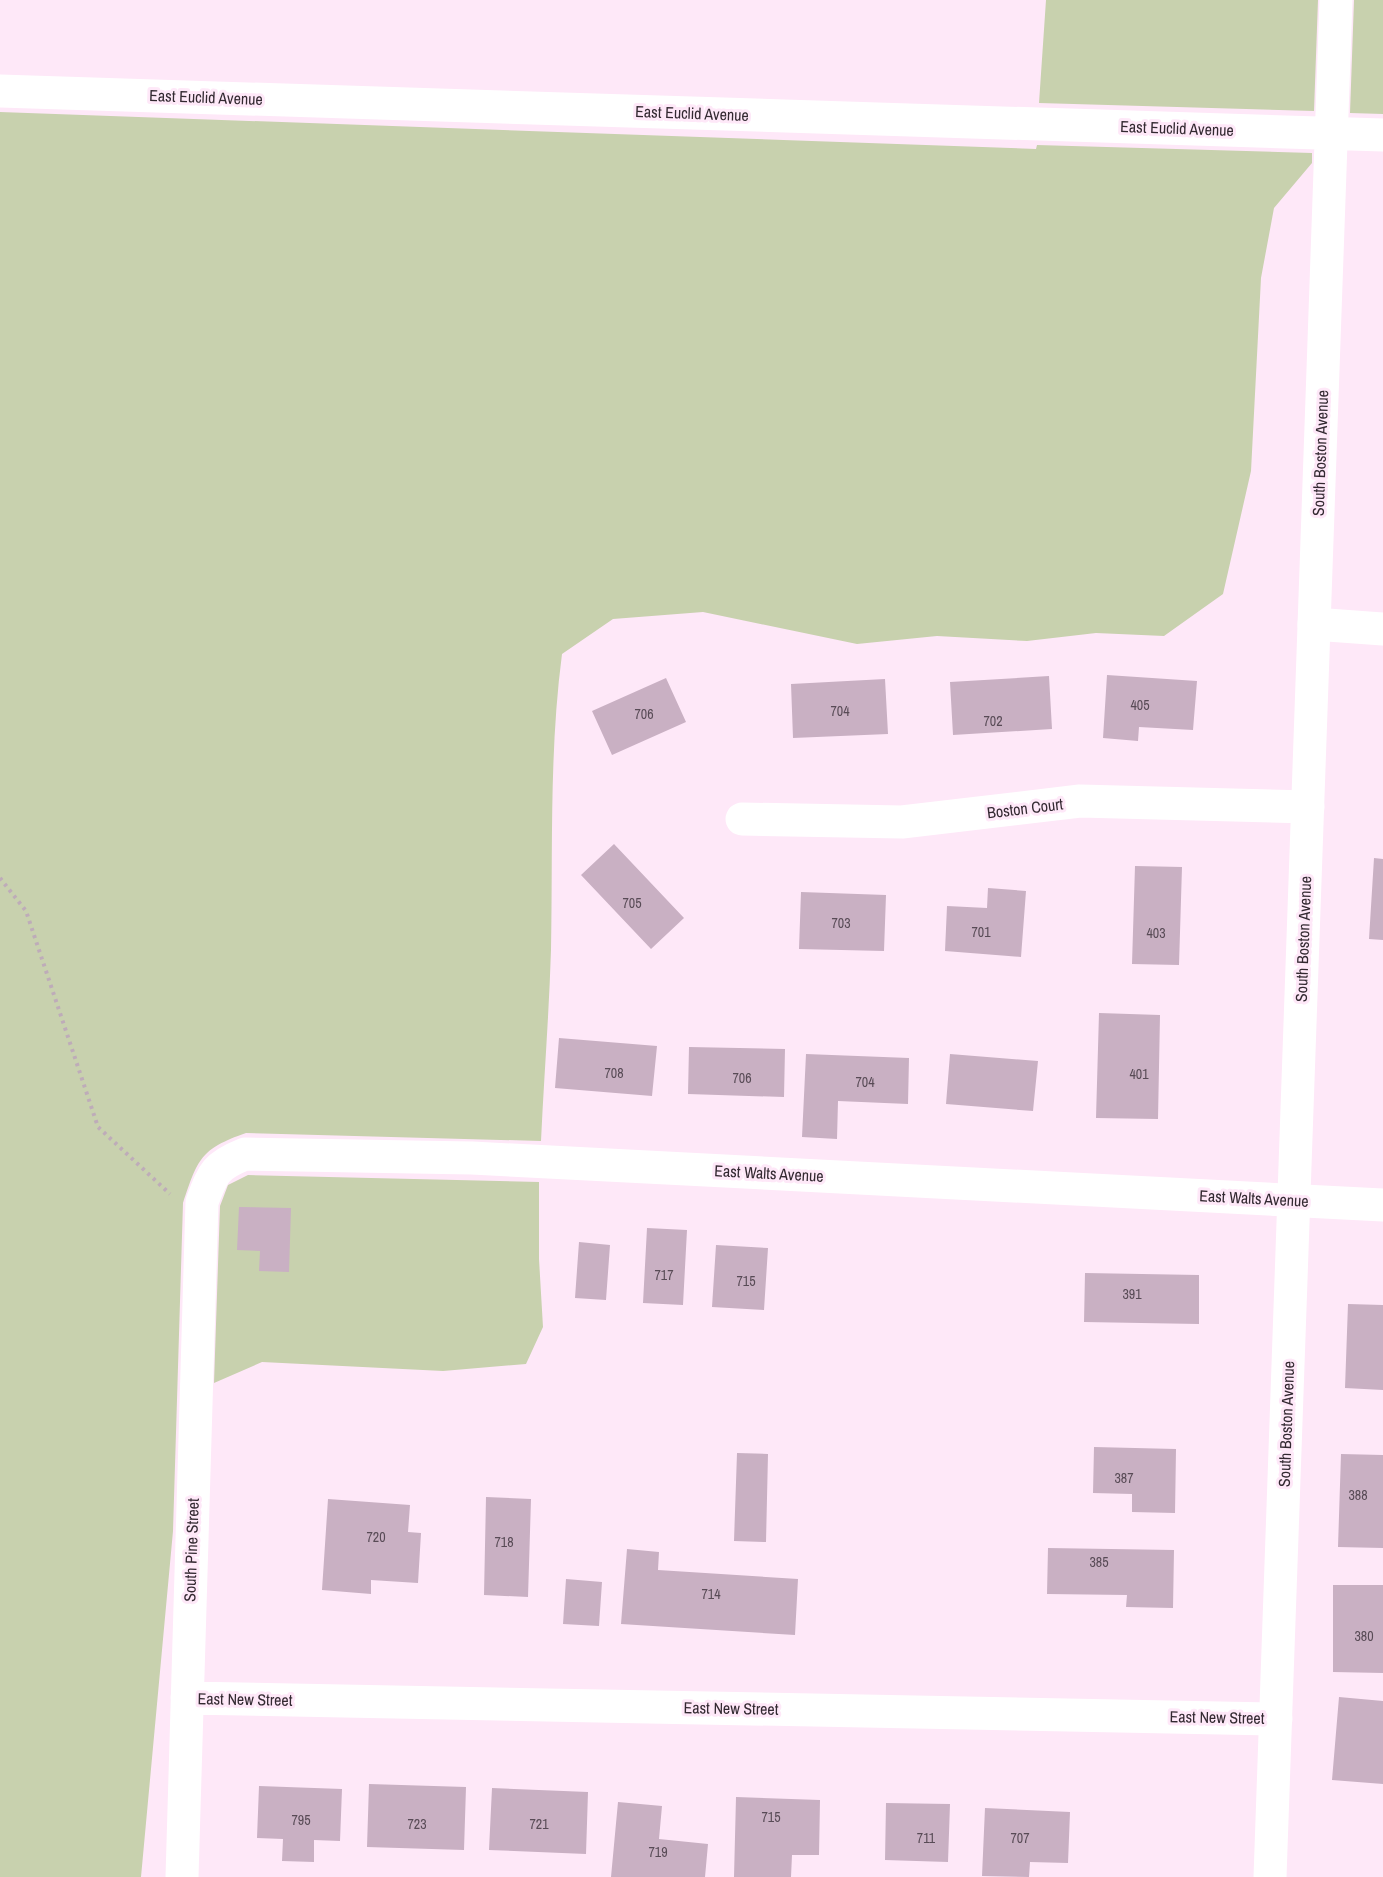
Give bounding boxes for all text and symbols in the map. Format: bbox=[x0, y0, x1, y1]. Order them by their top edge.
street label: East Euclid Avenue bbox=[149, 84, 263, 110]
street label: East Euclid Avenue bbox=[635, 100, 749, 126]
street label: East Euclid Avenue bbox=[1120, 115, 1234, 141]
street label: South Boston Avenue bbox=[1307, 390, 1333, 516]
house number: 405 bbox=[1130, 696, 1150, 714]
house number: 704 bbox=[830, 702, 850, 720]
house number: 706 bbox=[634, 705, 654, 723]
house number: 702 bbox=[983, 712, 1003, 730]
street label: Boston Court bbox=[986, 792, 1065, 824]
street label: South Boston Avenue bbox=[1290, 876, 1316, 1002]
house number: 705 bbox=[622, 894, 642, 912]
house number: 703 bbox=[831, 914, 851, 932]
house number: 701 bbox=[971, 923, 991, 941]
house number: 403 bbox=[1146, 924, 1166, 942]
house number: 708 bbox=[604, 1064, 624, 1082]
house number: 401 bbox=[1129, 1065, 1149, 1083]
house number: 706 bbox=[732, 1069, 752, 1087]
house number: 704 bbox=[855, 1073, 875, 1091]
street label: East Walts Avenue bbox=[714, 1159, 824, 1187]
street label: East Walts Avenue bbox=[1199, 1184, 1309, 1212]
house number: 717 bbox=[654, 1266, 674, 1284]
house number: 715 bbox=[736, 1272, 756, 1290]
house number: 391 bbox=[1122, 1285, 1142, 1303]
street label: South Boston Avenue bbox=[1273, 1361, 1299, 1487]
house number: 387 bbox=[1114, 1469, 1134, 1487]
house number: 388 bbox=[1348, 1486, 1368, 1504]
street label: South Pine Street bbox=[178, 1498, 204, 1602]
house number: 720 bbox=[366, 1528, 386, 1546]
house number: 718 bbox=[494, 1533, 514, 1551]
house number: 385 bbox=[1089, 1553, 1109, 1571]
house number: 714 bbox=[701, 1585, 721, 1603]
house number: 380 bbox=[1354, 1627, 1374, 1645]
street label: East New Street bbox=[197, 1687, 293, 1711]
street label: East New Street bbox=[683, 1696, 779, 1720]
street label: East New Street bbox=[1169, 1705, 1265, 1729]
house number: 715 bbox=[761, 1808, 781, 1826]
house number: 795 bbox=[291, 1811, 311, 1829]
house number: 723 bbox=[407, 1815, 427, 1833]
house number: 721 bbox=[529, 1815, 549, 1833]
house number: 711 bbox=[917, 1829, 936, 1847]
house number: 707 bbox=[1010, 1829, 1030, 1847]
house number: 719 bbox=[648, 1843, 668, 1861]

